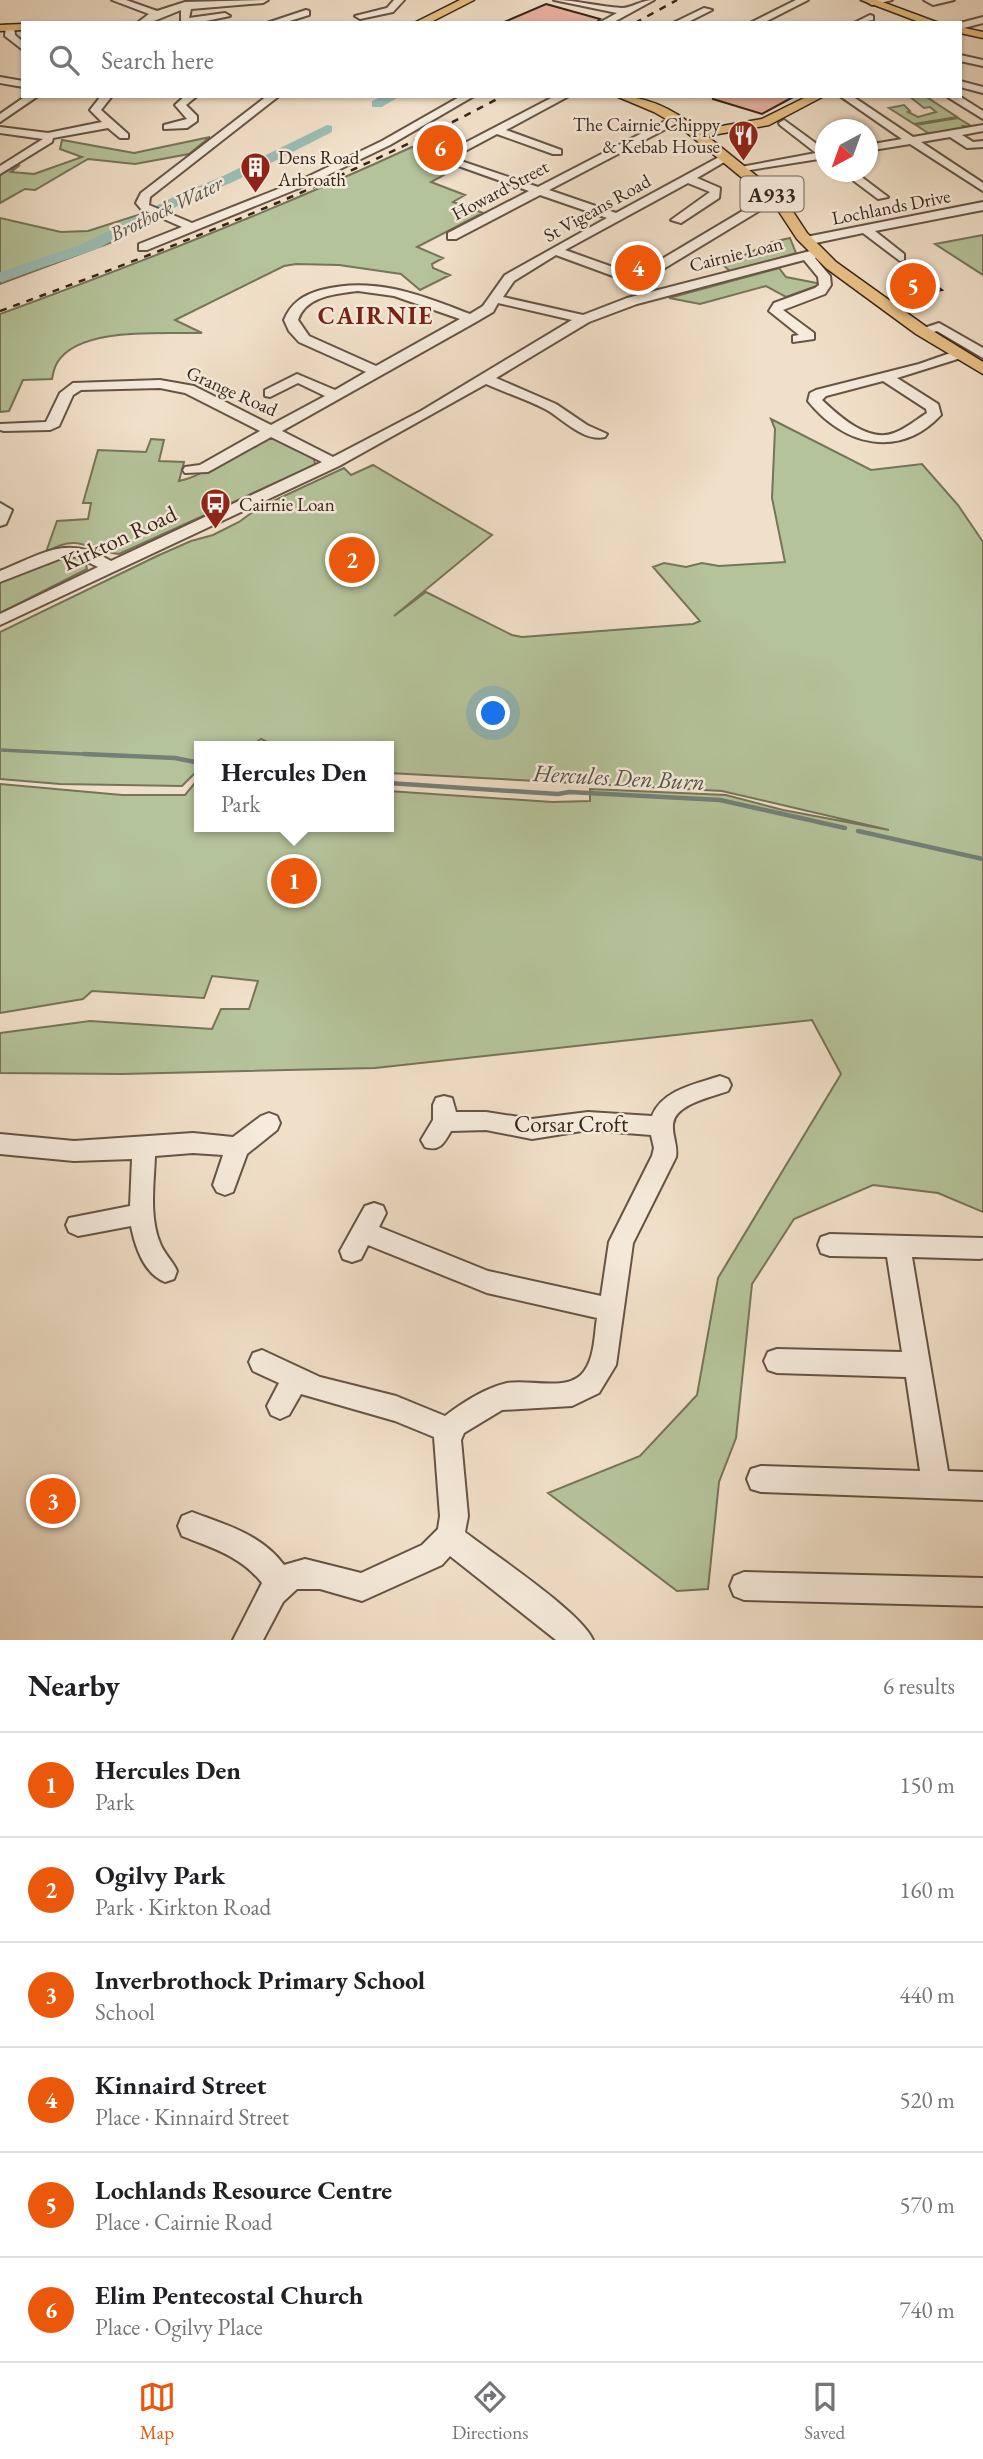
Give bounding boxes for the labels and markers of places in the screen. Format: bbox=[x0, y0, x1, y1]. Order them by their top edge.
place label: The Cairnie Chippy & Kebab House bbox=[573, 112, 721, 159]
restaurant icon: The Cairnie Chippy & Kebab House bbox=[726, 118, 760, 162]
pin: 6 bbox=[417, 122, 463, 174]
place label: Dens Road Arbroath bbox=[277, 145, 360, 192]
building icon: Dens Road Arbroath bbox=[238, 151, 272, 195]
pin: 4 bbox=[615, 242, 661, 294]
pin: 5 bbox=[890, 260, 936, 312]
bus stop icon: Cairnie Loan bbox=[199, 487, 233, 531]
place label: Cairnie Loan bbox=[239, 492, 335, 517]
pin: 2 bbox=[329, 534, 375, 586]
pin: 1 bbox=[271, 855, 317, 907]
pin: 3 bbox=[30, 1475, 76, 1527]

